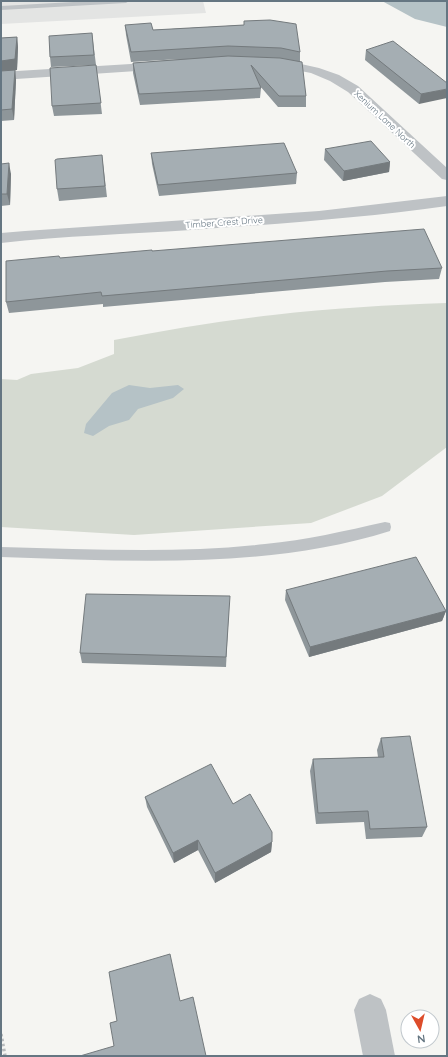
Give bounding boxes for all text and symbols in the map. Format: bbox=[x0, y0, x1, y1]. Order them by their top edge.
street label: Xenium Lane North bbox=[352, 88, 418, 150]
street label: Timber Crest Drive bbox=[185, 214, 263, 230]
north arrow bbox=[400, 1009, 440, 1049]
text: N bbox=[416, 1031, 426, 1046]

